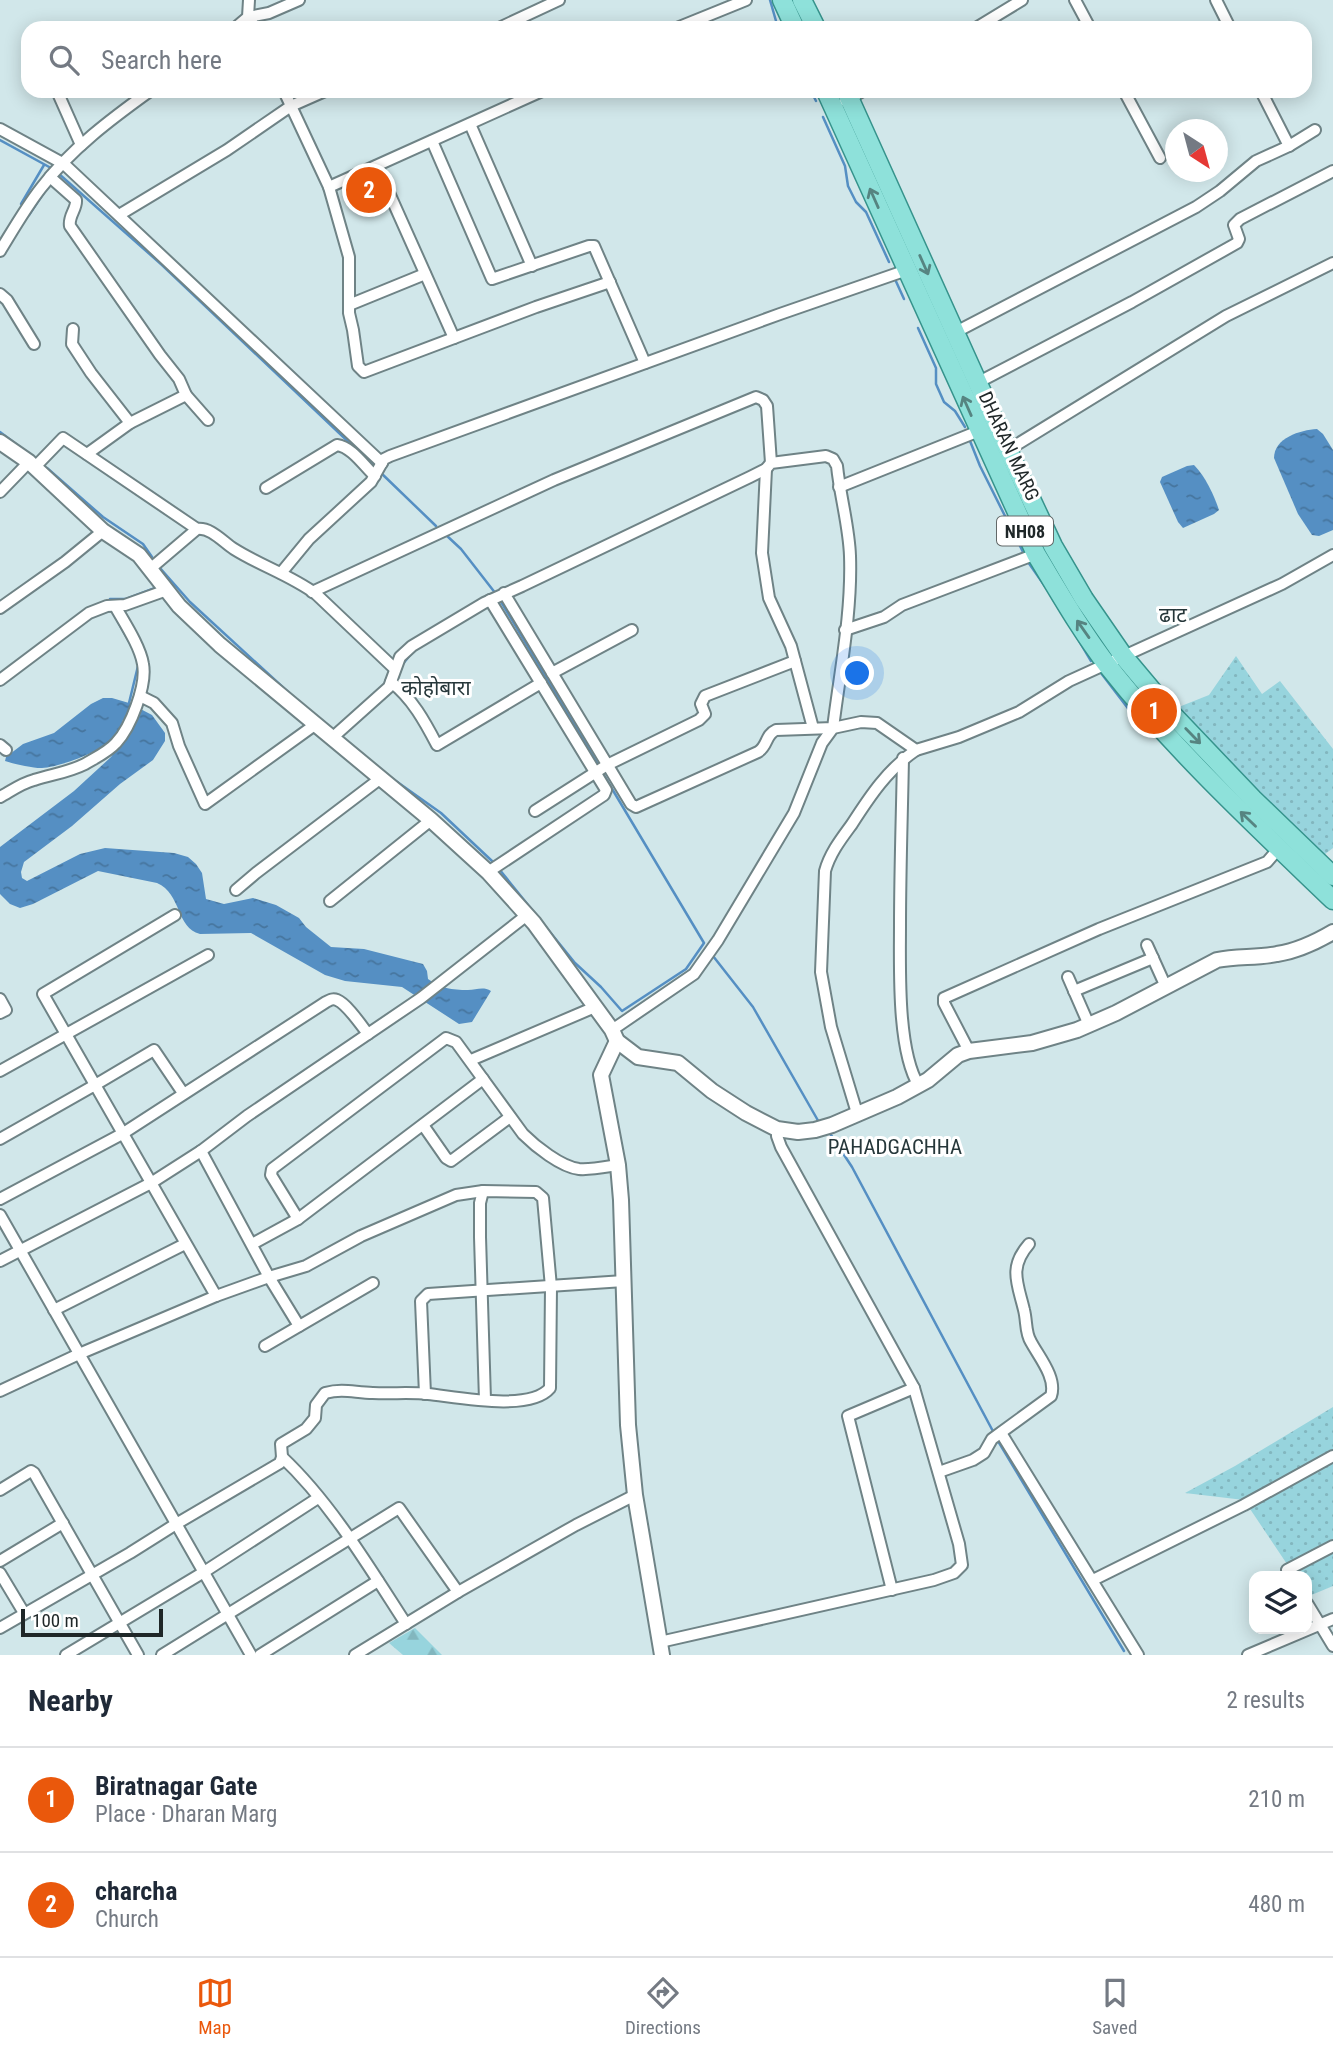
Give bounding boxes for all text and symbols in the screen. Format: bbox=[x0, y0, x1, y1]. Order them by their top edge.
search box bbox=[21, 21, 1312, 98]
icon: search bbox=[45, 41, 83, 79]
text: Search here bbox=[101, 45, 222, 75]
north arrow bbox=[1165, 119, 1228, 182]
pin: 2 bbox=[346, 164, 392, 216]
one-way arrow bbox=[867, 188, 880, 209]
one-way arrow bbox=[918, 254, 931, 276]
street label: DHARAN MARG bbox=[974, 388, 1044, 504]
one-way arrow bbox=[960, 396, 973, 417]
road number: NH08 bbox=[997, 516, 1053, 546]
district label: ढाट bbox=[1159, 603, 1187, 627]
one-way arrow bbox=[1076, 620, 1090, 639]
your location bbox=[840, 656, 874, 690]
district label: कोहोबारा bbox=[401, 676, 471, 700]
pin: 1 bbox=[1131, 685, 1177, 737]
one-way arrow bbox=[1184, 728, 1201, 745]
one-way arrow bbox=[1240, 810, 1257, 827]
district label: PAHADGACHHA bbox=[828, 1135, 962, 1159]
map controls bbox=[1249, 1571, 1312, 1634]
button: layers bbox=[1249, 1571, 1312, 1634]
scale bar bbox=[21, 1606, 163, 1638]
text: 100 m bbox=[32, 1609, 79, 1632]
text: Nearby bbox=[28, 1683, 113, 1718]
text: 2 results bbox=[1227, 1687, 1305, 1714]
text: Biratnagar Gate bbox=[95, 1771, 257, 1801]
text: 1 bbox=[45, 1786, 57, 1813]
text: 210 m bbox=[1248, 1786, 1305, 1813]
text: Place · Dharan Marg bbox=[95, 1801, 277, 1828]
text: charcha bbox=[95, 1876, 177, 1906]
text: 2 bbox=[45, 1891, 57, 1918]
text: 480 m bbox=[1248, 1891, 1305, 1918]
text: Church bbox=[95, 1906, 159, 1933]
tab: Map bbox=[196, 1974, 234, 2039]
tab: Directions bbox=[625, 1974, 701, 2039]
tab: Saved bbox=[1092, 1974, 1137, 2039]

